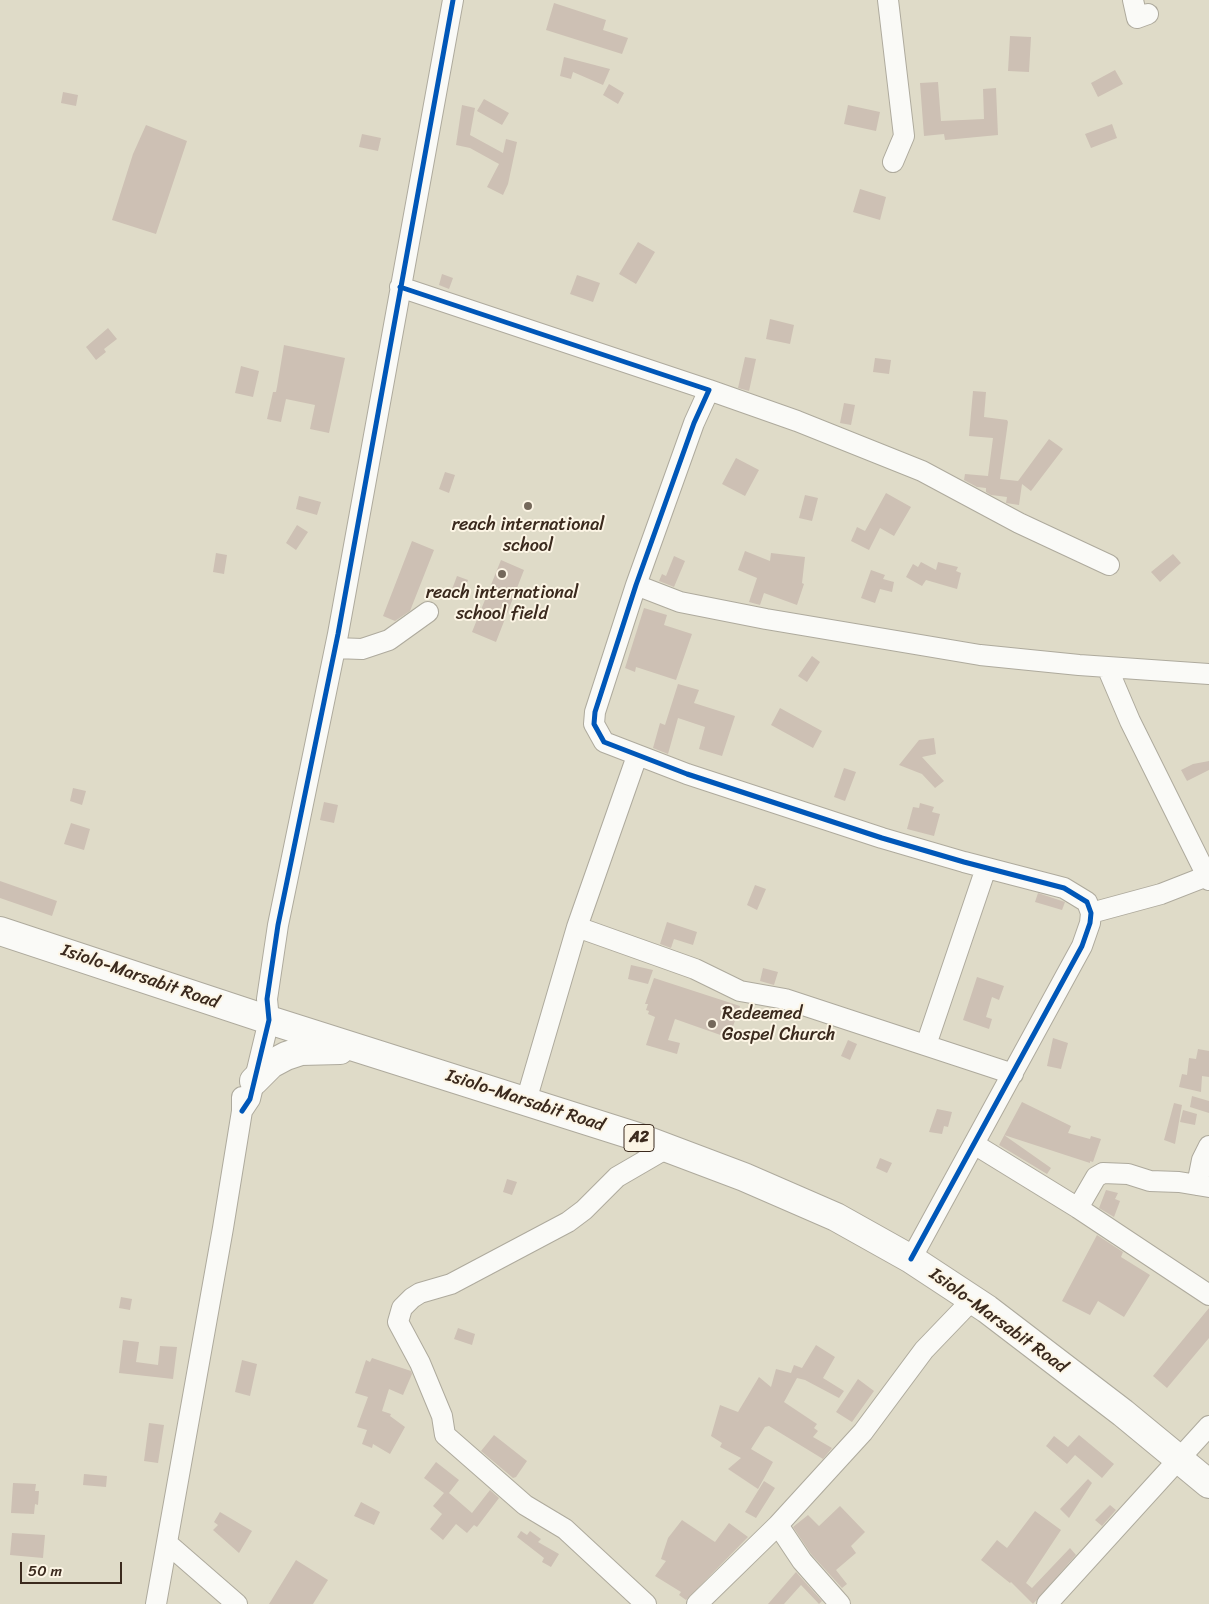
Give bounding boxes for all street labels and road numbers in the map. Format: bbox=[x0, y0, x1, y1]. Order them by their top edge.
street label: Isiolo-Marsabit Road bbox=[58, 940, 222, 1014]
street label: Isiolo-Marsabit Road bbox=[443, 1065, 607, 1137]
road number: A2 bbox=[624, 1124, 654, 1152]
street label: Isiolo-Marsabit Road bbox=[925, 1264, 1071, 1378]

